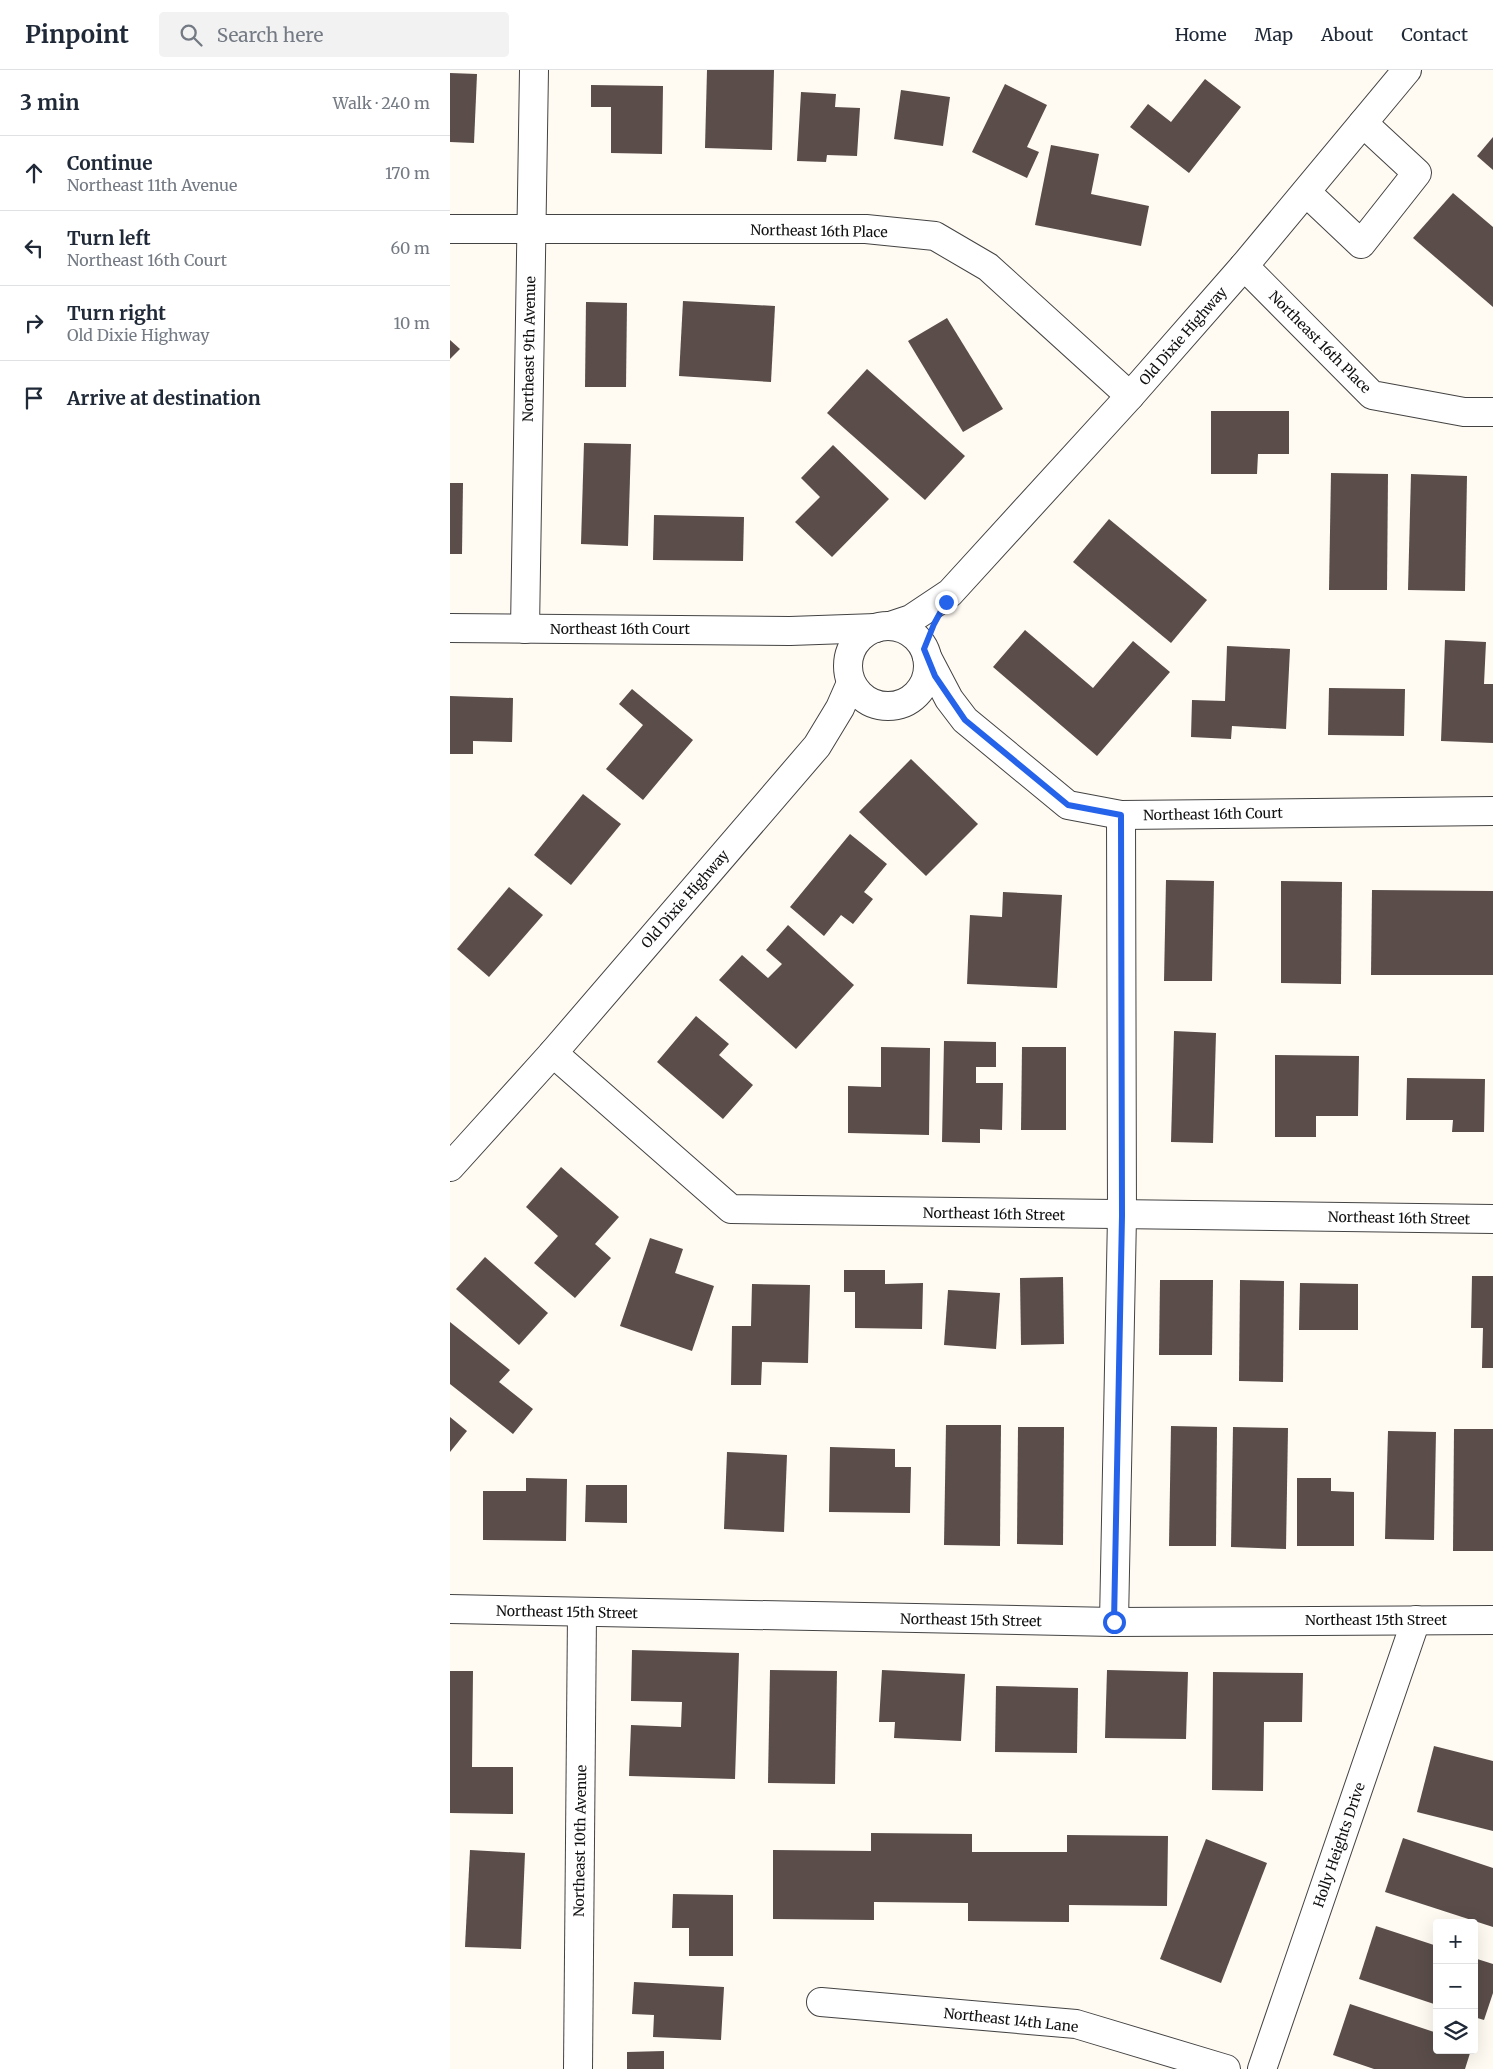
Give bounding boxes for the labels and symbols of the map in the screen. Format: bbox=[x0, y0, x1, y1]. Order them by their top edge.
street label: Northeast 16th Place bbox=[750, 221, 888, 241]
street label: Northeast 9th Avenue bbox=[519, 276, 539, 422]
street label: Old Dixie Highway bbox=[1135, 282, 1231, 389]
street label: Northeast 16th Place bbox=[1265, 287, 1375, 397]
route end bbox=[935, 591, 958, 614]
street label: Northeast 16th Court bbox=[550, 620, 690, 638]
street label: Northeast 16th Court bbox=[1143, 804, 1284, 824]
street label: Old Dixie Highway bbox=[637, 845, 733, 952]
street label: Northeast 16th Street bbox=[923, 1204, 1066, 1224]
street label: Northeast 16th Street bbox=[1328, 1208, 1471, 1228]
street label: Northeast 15th Street bbox=[496, 1602, 639, 1622]
street label: Northeast 15th Street bbox=[900, 1610, 1043, 1630]
route start bbox=[1103, 1611, 1126, 1634]
street label: Northeast 15th Street bbox=[1305, 1611, 1447, 1629]
street label: Northeast 10th Avenue bbox=[570, 1765, 590, 1917]
street label: Holly Heights Drive bbox=[1309, 1780, 1369, 1910]
street label: Northeast 14th Lane bbox=[943, 2004, 1079, 2036]

